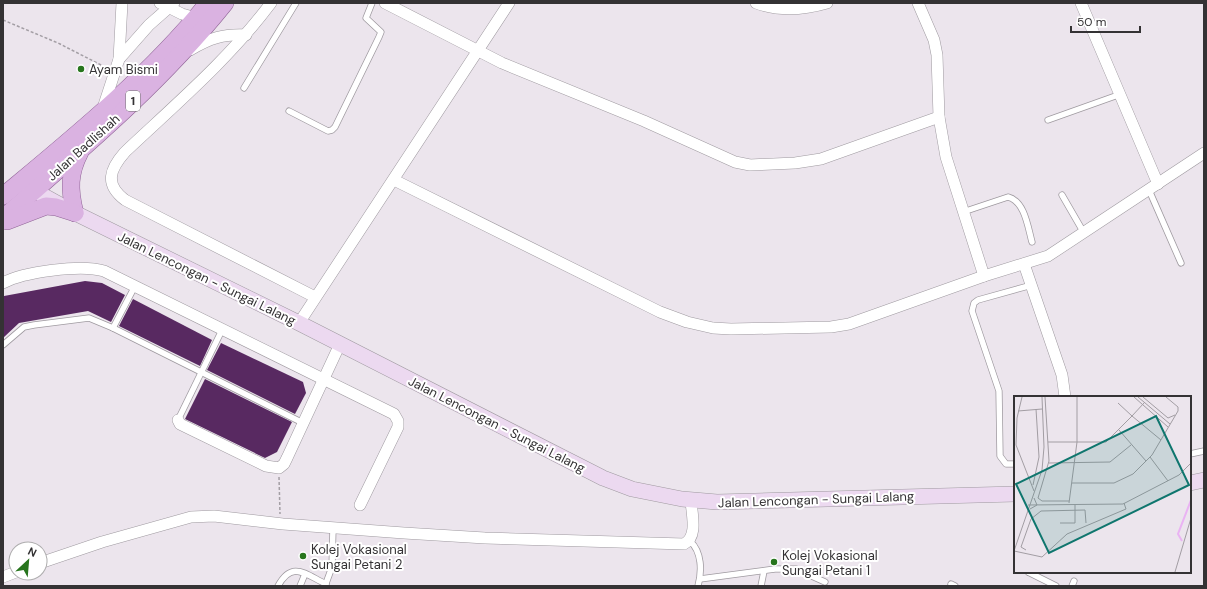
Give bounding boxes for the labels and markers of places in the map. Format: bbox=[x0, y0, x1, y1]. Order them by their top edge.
place label: Ayam Bismi bbox=[89, 61, 158, 78]
marker: Ayam Bismi bbox=[76, 64, 86, 74]
place label: Kolej Vokasional Sungai Petani 2 bbox=[311, 541, 407, 573]
place label: Kolej Vokasional Sungai Petani 1 bbox=[782, 547, 878, 579]
marker: Kolej Vokasional Sungai Petani 2 bbox=[298, 551, 308, 561]
marker: Kolej Vokasional Sungai Petani 1 bbox=[769, 557, 779, 567]

